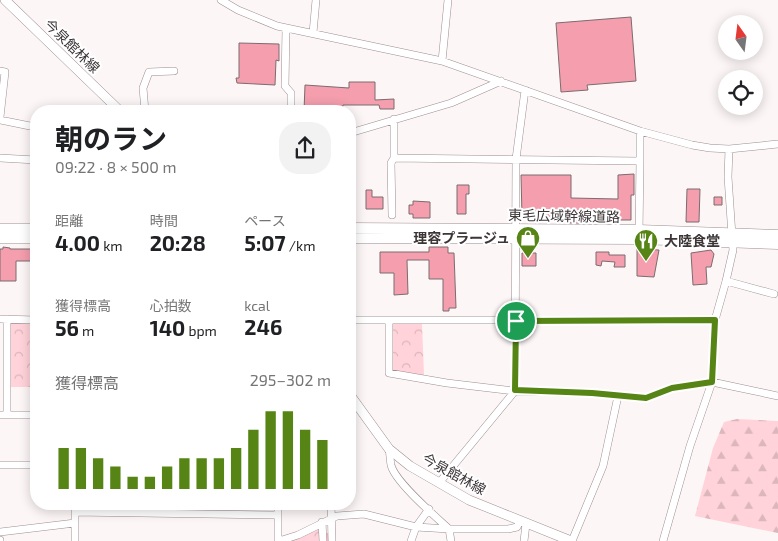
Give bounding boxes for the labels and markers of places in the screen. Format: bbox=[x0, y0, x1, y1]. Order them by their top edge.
shop icon: 理容プラージュ bbox=[515, 225, 541, 259]
restaurant icon: 大陸食堂 bbox=[633, 228, 659, 262]
place label: 理容プラージュ bbox=[413, 229, 510, 246]
place label: 大陸食堂 bbox=[664, 232, 720, 249]
pin bbox=[495, 300, 537, 342]

